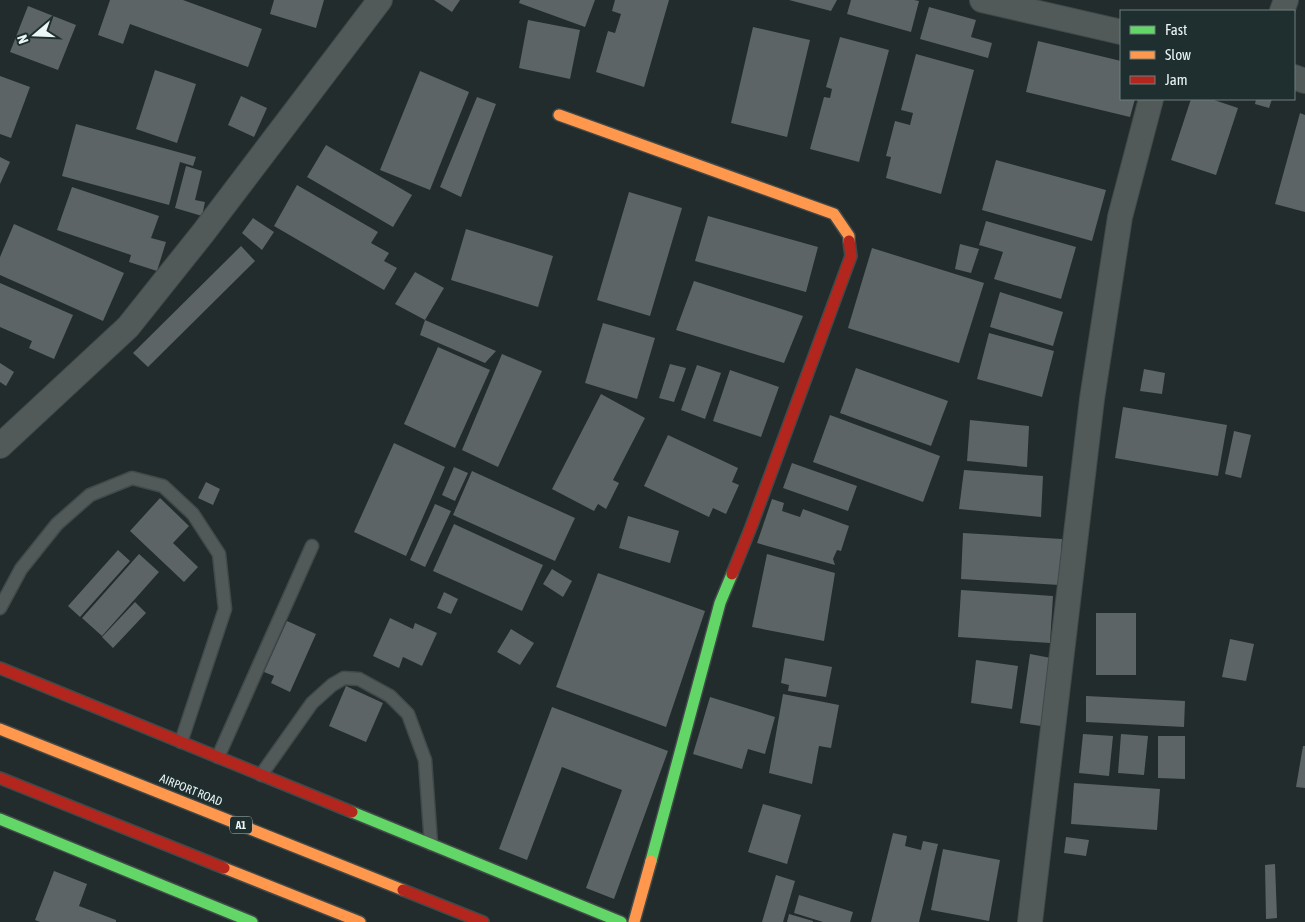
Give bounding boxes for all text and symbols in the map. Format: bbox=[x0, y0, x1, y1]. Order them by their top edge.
north arrow bbox=[10, 10, 60, 60]
legend bbox=[1120, 10, 1295, 100]
text: Fast bbox=[1165, 21, 1187, 38]
text: N bbox=[14, 33, 32, 46]
text: Slow bbox=[1165, 46, 1191, 63]
text: Jam bbox=[1165, 71, 1188, 88]
street label: AIRPORT ROAD bbox=[158, 771, 225, 809]
road number: A1 bbox=[230, 816, 252, 834]

